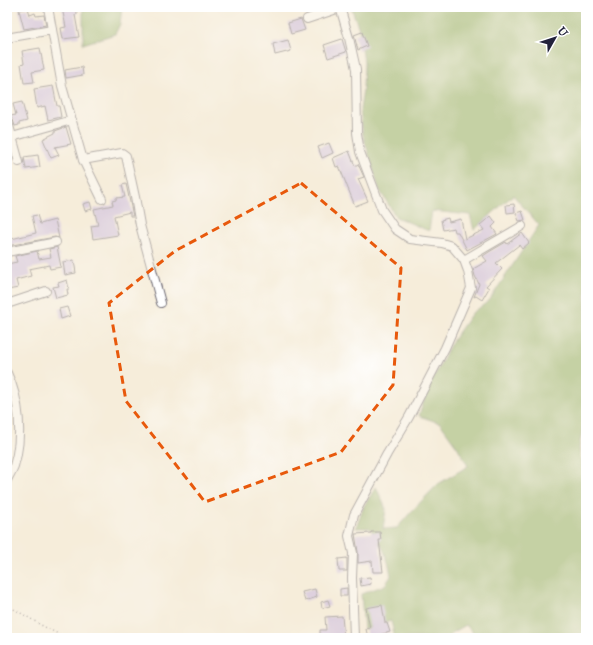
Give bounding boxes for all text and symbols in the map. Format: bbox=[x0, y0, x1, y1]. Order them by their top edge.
north arrow bbox=[535, 18, 575, 58]
text: U bbox=[555, 25, 570, 40]

